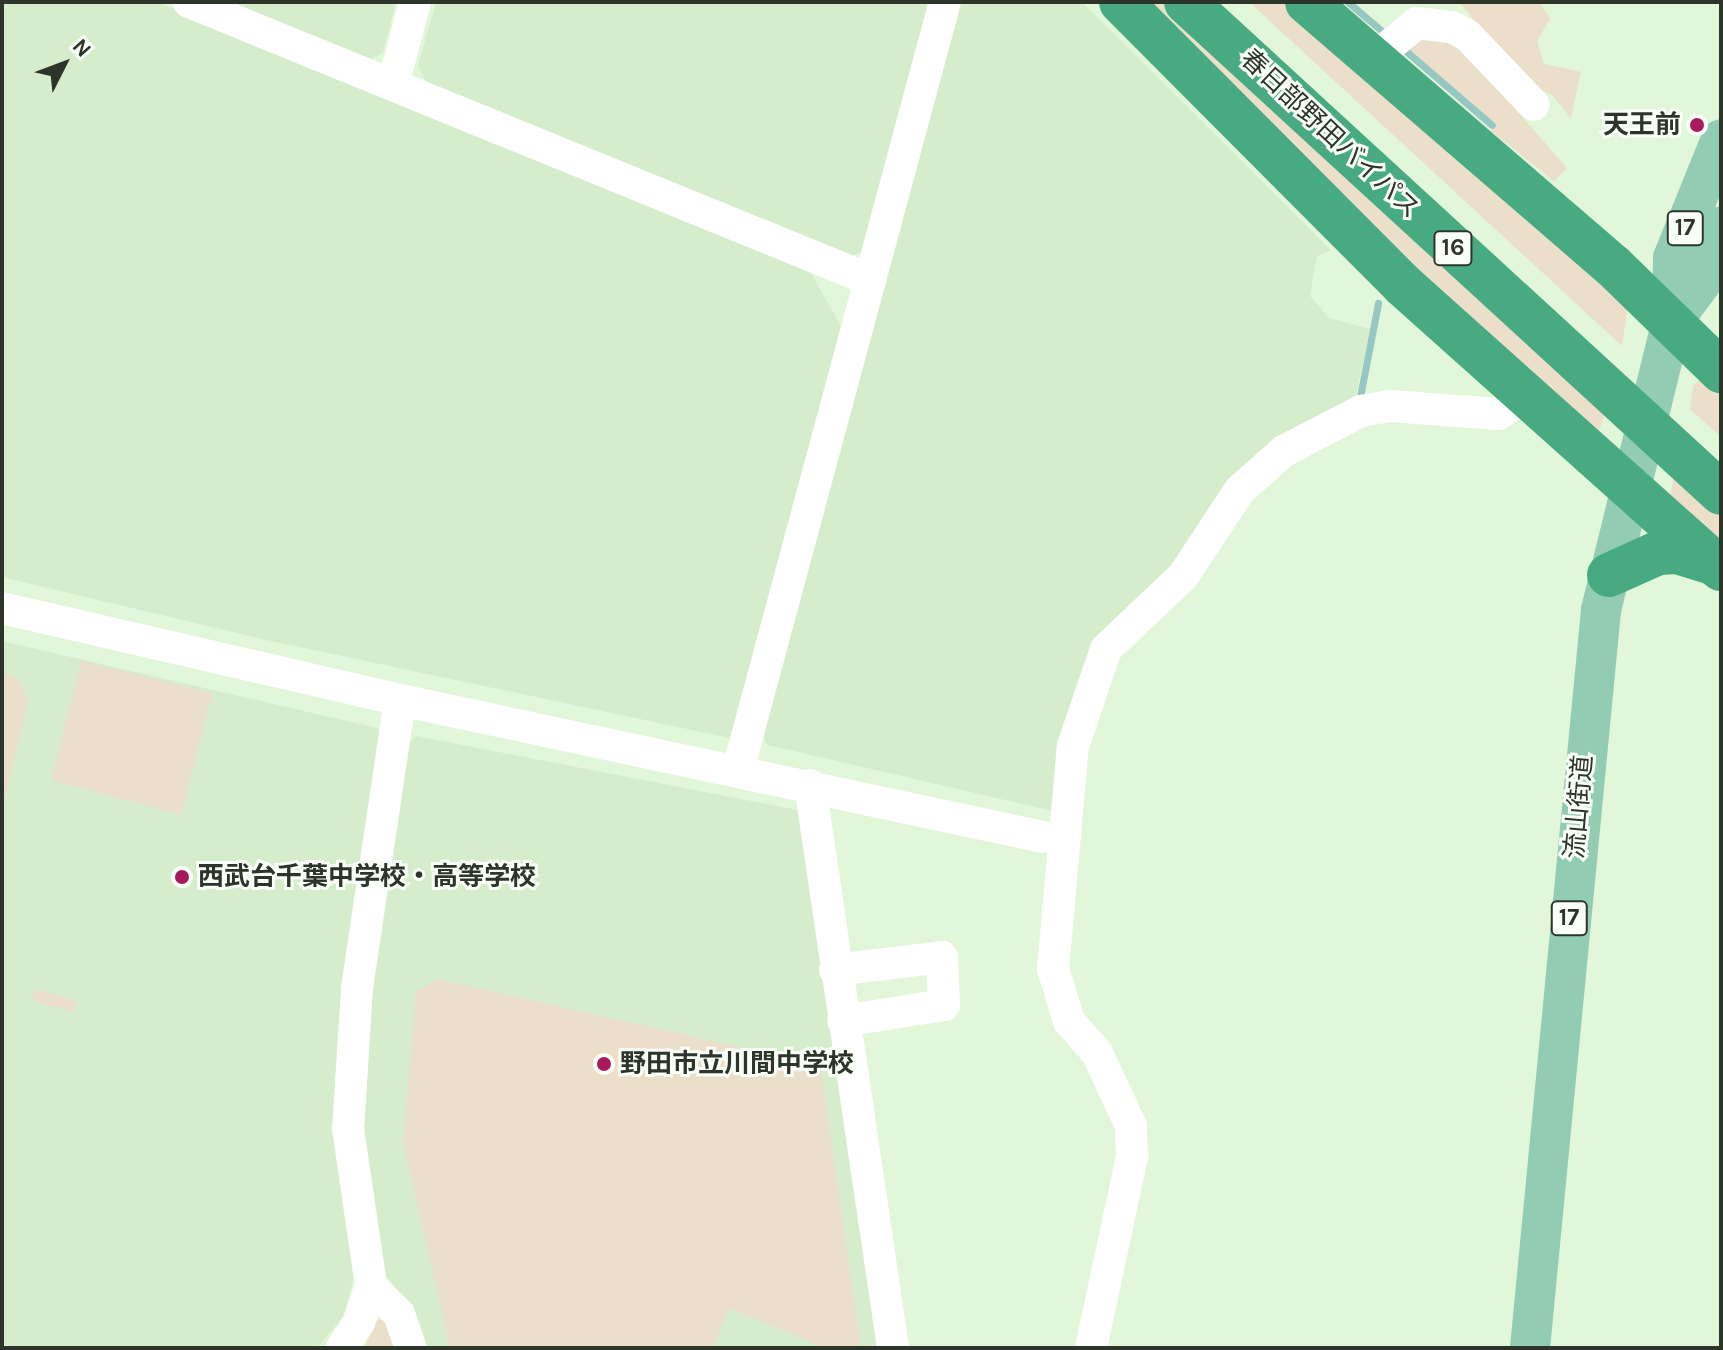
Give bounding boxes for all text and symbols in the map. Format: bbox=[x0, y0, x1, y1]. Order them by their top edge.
north arrow bbox=[24, 24, 104, 104]
text: N bbox=[67, 33, 97, 63]
street label: 春日部野田バイパス bbox=[1234, 43, 1426, 225]
place label: 天王前 bbox=[1603, 109, 1681, 141]
marker: 天王前 bbox=[1688, 116, 1706, 134]
road number: 17 bbox=[1665, 208, 1705, 248]
road number: 16 bbox=[1433, 228, 1473, 268]
street label: 流山街道 bbox=[1559, 754, 1599, 860]
place label: 西武台千葉中学校・高等学校 bbox=[198, 861, 536, 893]
marker: 西武台千葉中学校・高等学校 bbox=[173, 868, 191, 886]
road number: 17 bbox=[1549, 898, 1589, 938]
place label: 野田市立川間中学校 bbox=[620, 1048, 854, 1080]
marker: 野田市立川間中学校 bbox=[595, 1055, 613, 1073]

